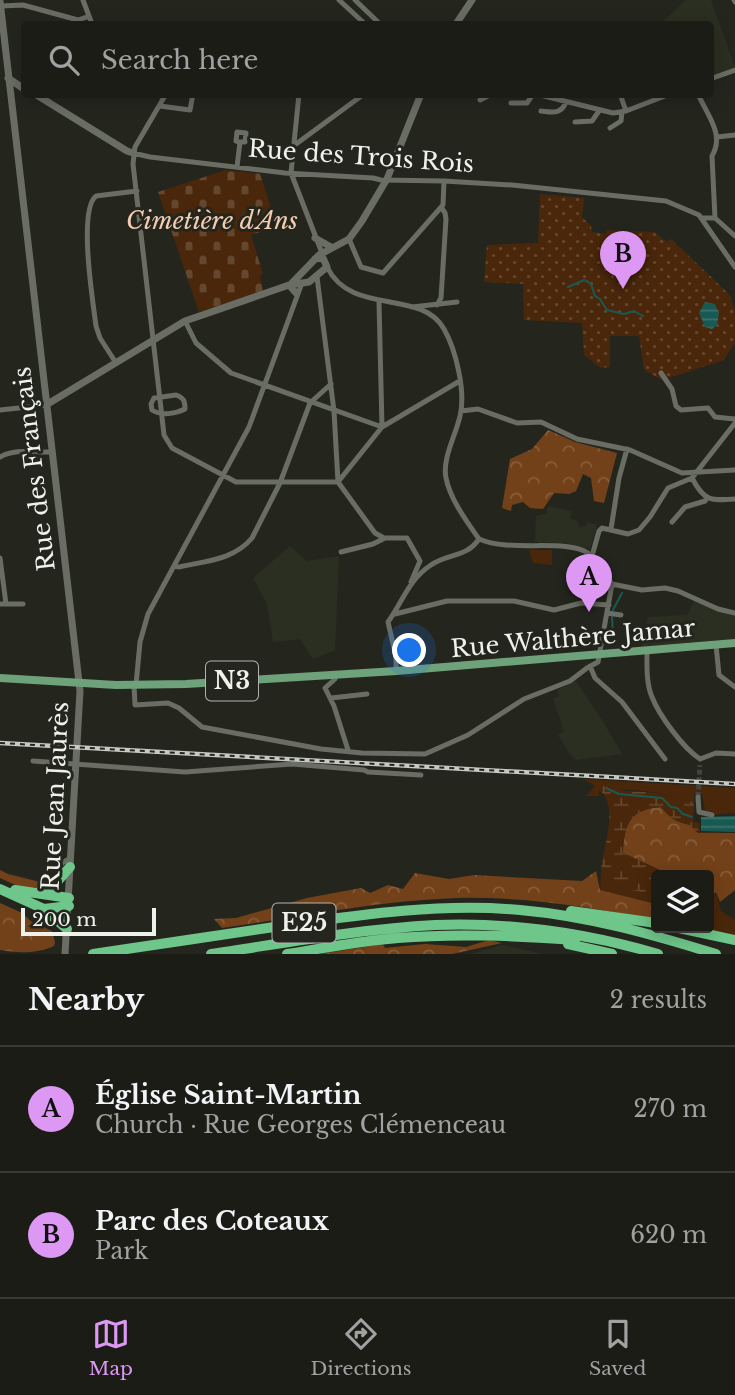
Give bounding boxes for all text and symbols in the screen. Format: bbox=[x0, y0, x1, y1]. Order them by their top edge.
search box bbox=[21, 21, 714, 98]
icon: search bbox=[45, 41, 83, 79]
text: Search here bbox=[101, 44, 258, 76]
street label: Rue des Trois Rois bbox=[247, 134, 475, 178]
park label: Cimetière d'Ans bbox=[126, 206, 298, 235]
pin: B bbox=[600, 231, 646, 289]
street label: Rue des Français bbox=[7, 365, 61, 573]
pin: A bbox=[566, 554, 612, 612]
street label: Rue Walthère Jamar bbox=[449, 613, 697, 663]
your location bbox=[392, 633, 426, 667]
road number: N3 bbox=[206, 662, 258, 701]
street label: Rue Jean Jaurès bbox=[36, 701, 74, 891]
map controls bbox=[651, 870, 714, 933]
button: layers bbox=[651, 870, 714, 933]
road number: E25 bbox=[272, 904, 336, 942]
scale bar bbox=[21, 905, 156, 937]
text: 200 m bbox=[32, 908, 97, 931]
text: Nearby bbox=[28, 981, 144, 1018]
text: 2 results bbox=[610, 986, 707, 1014]
text: Église Saint-Martin bbox=[95, 1079, 361, 1111]
text: A bbox=[42, 1095, 60, 1123]
text: 270 m bbox=[634, 1095, 707, 1123]
text: Church · Rue Georges Clémenceau bbox=[95, 1111, 506, 1139]
text: Parc des Coteaux bbox=[95, 1205, 329, 1237]
text: B bbox=[42, 1221, 60, 1249]
text: 620 m bbox=[630, 1221, 707, 1249]
text: Park bbox=[95, 1237, 148, 1265]
tab: Map bbox=[89, 1315, 133, 1380]
tab: Directions bbox=[310, 1315, 411, 1380]
tab: Saved bbox=[589, 1315, 646, 1380]

